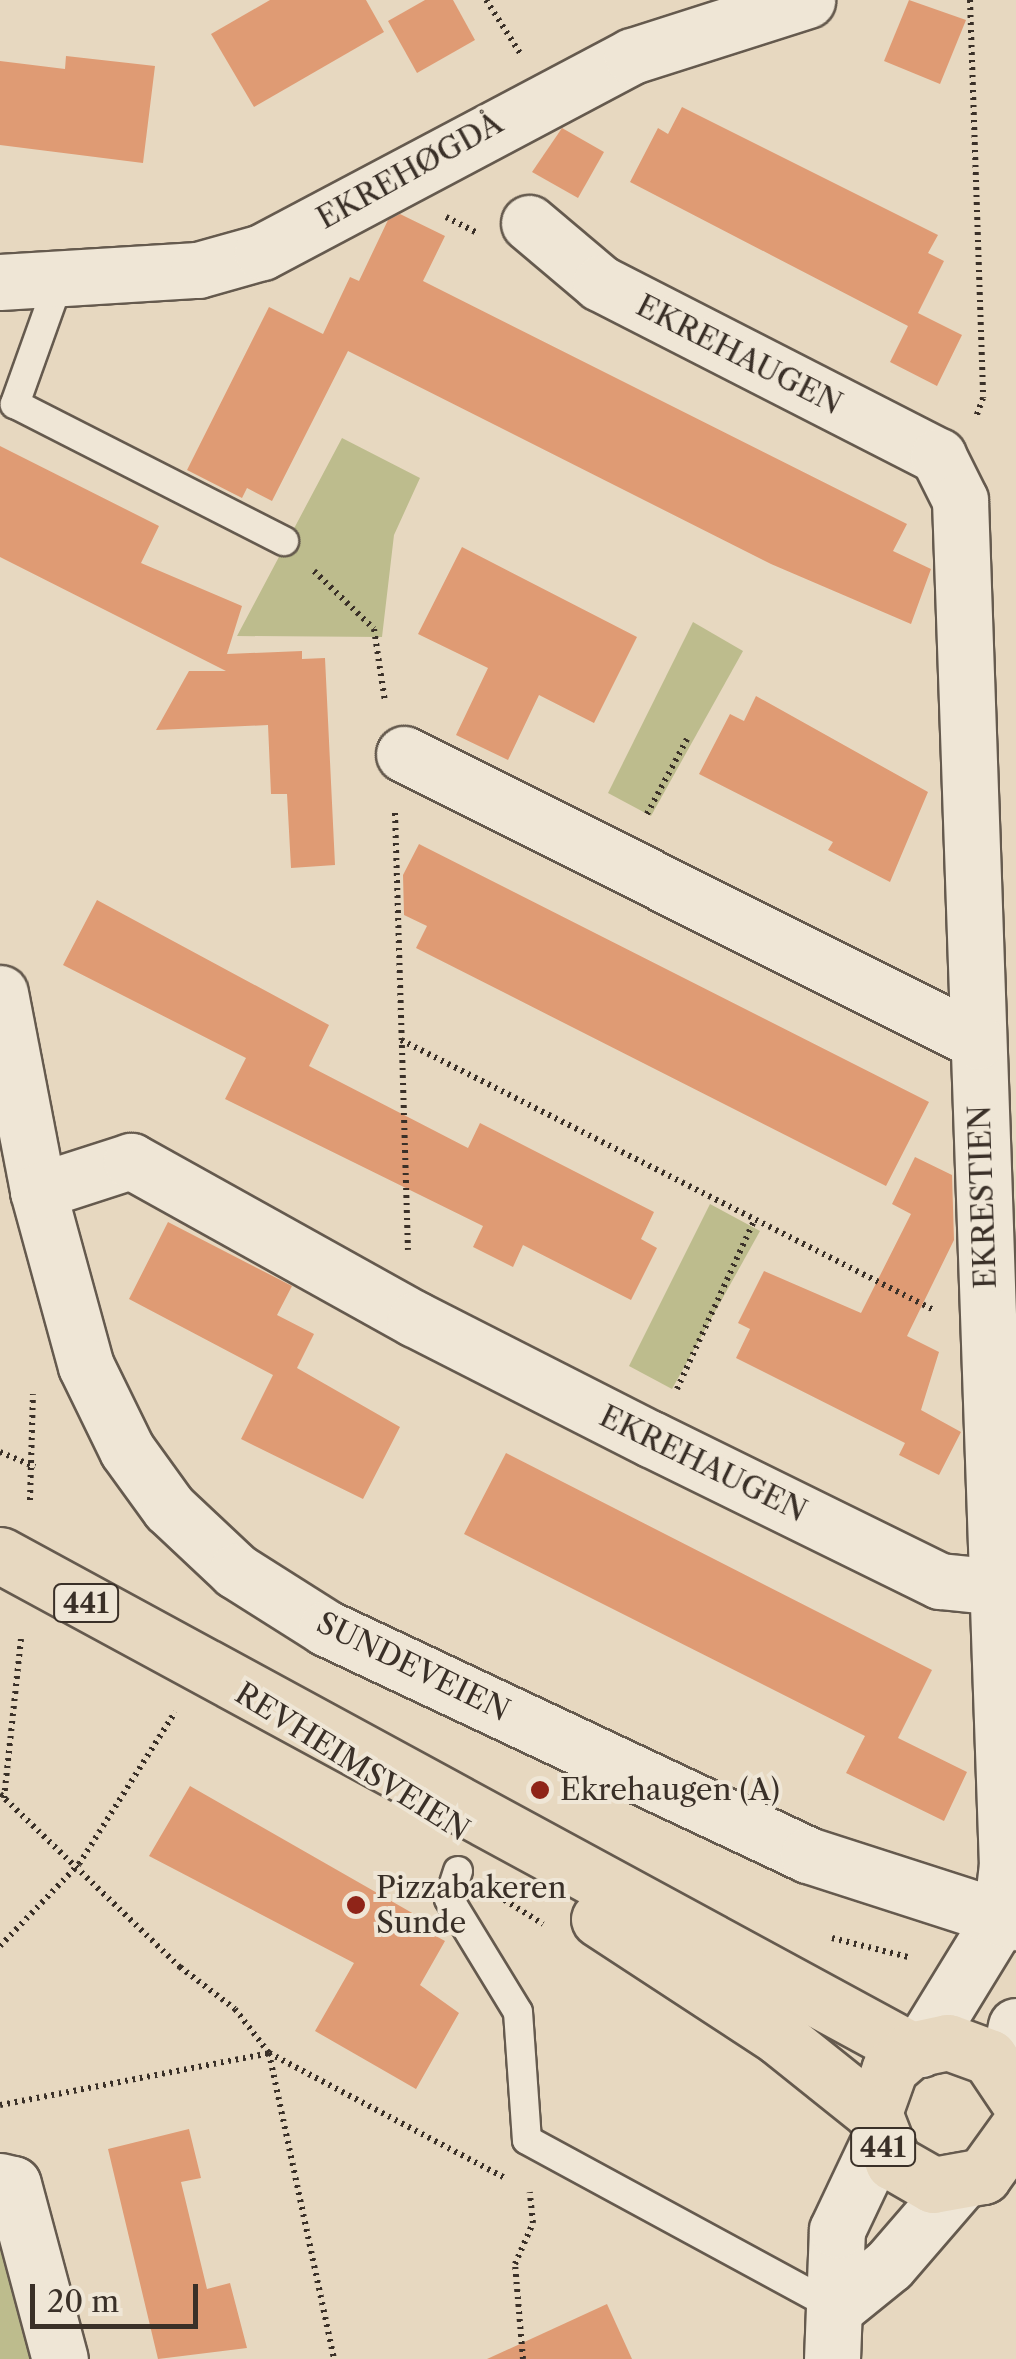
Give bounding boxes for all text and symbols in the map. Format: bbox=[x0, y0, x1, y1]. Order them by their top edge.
street label: EKREHØGDÅ bbox=[311, 105, 509, 237]
street label: EKREHAUGEN bbox=[630, 288, 848, 422]
street label: EKRESTIEN bbox=[962, 1105, 1004, 1289]
street label: EKREHAUGEN bbox=[594, 1398, 812, 1530]
road number: 441 bbox=[51, 1580, 121, 1626]
street label: SUNDEVEIEN bbox=[311, 1605, 515, 1729]
street label: REVHEIMSVEIEN bbox=[228, 1675, 476, 1849]
place label: Ekrehaugen (A) bbox=[560, 1772, 780, 1808]
marker: Ekrehaugen (A) bbox=[529, 1779, 551, 1801]
place label: Pizzabakeren Sunde bbox=[376, 1870, 566, 1940]
marker: Pizzabakeren Sunde bbox=[345, 1894, 367, 1916]
road number: 441 bbox=[848, 2124, 918, 2170]
scale bar bbox=[35, 2264, 202, 2326]
text: 20 m bbox=[47, 2283, 119, 2320]

